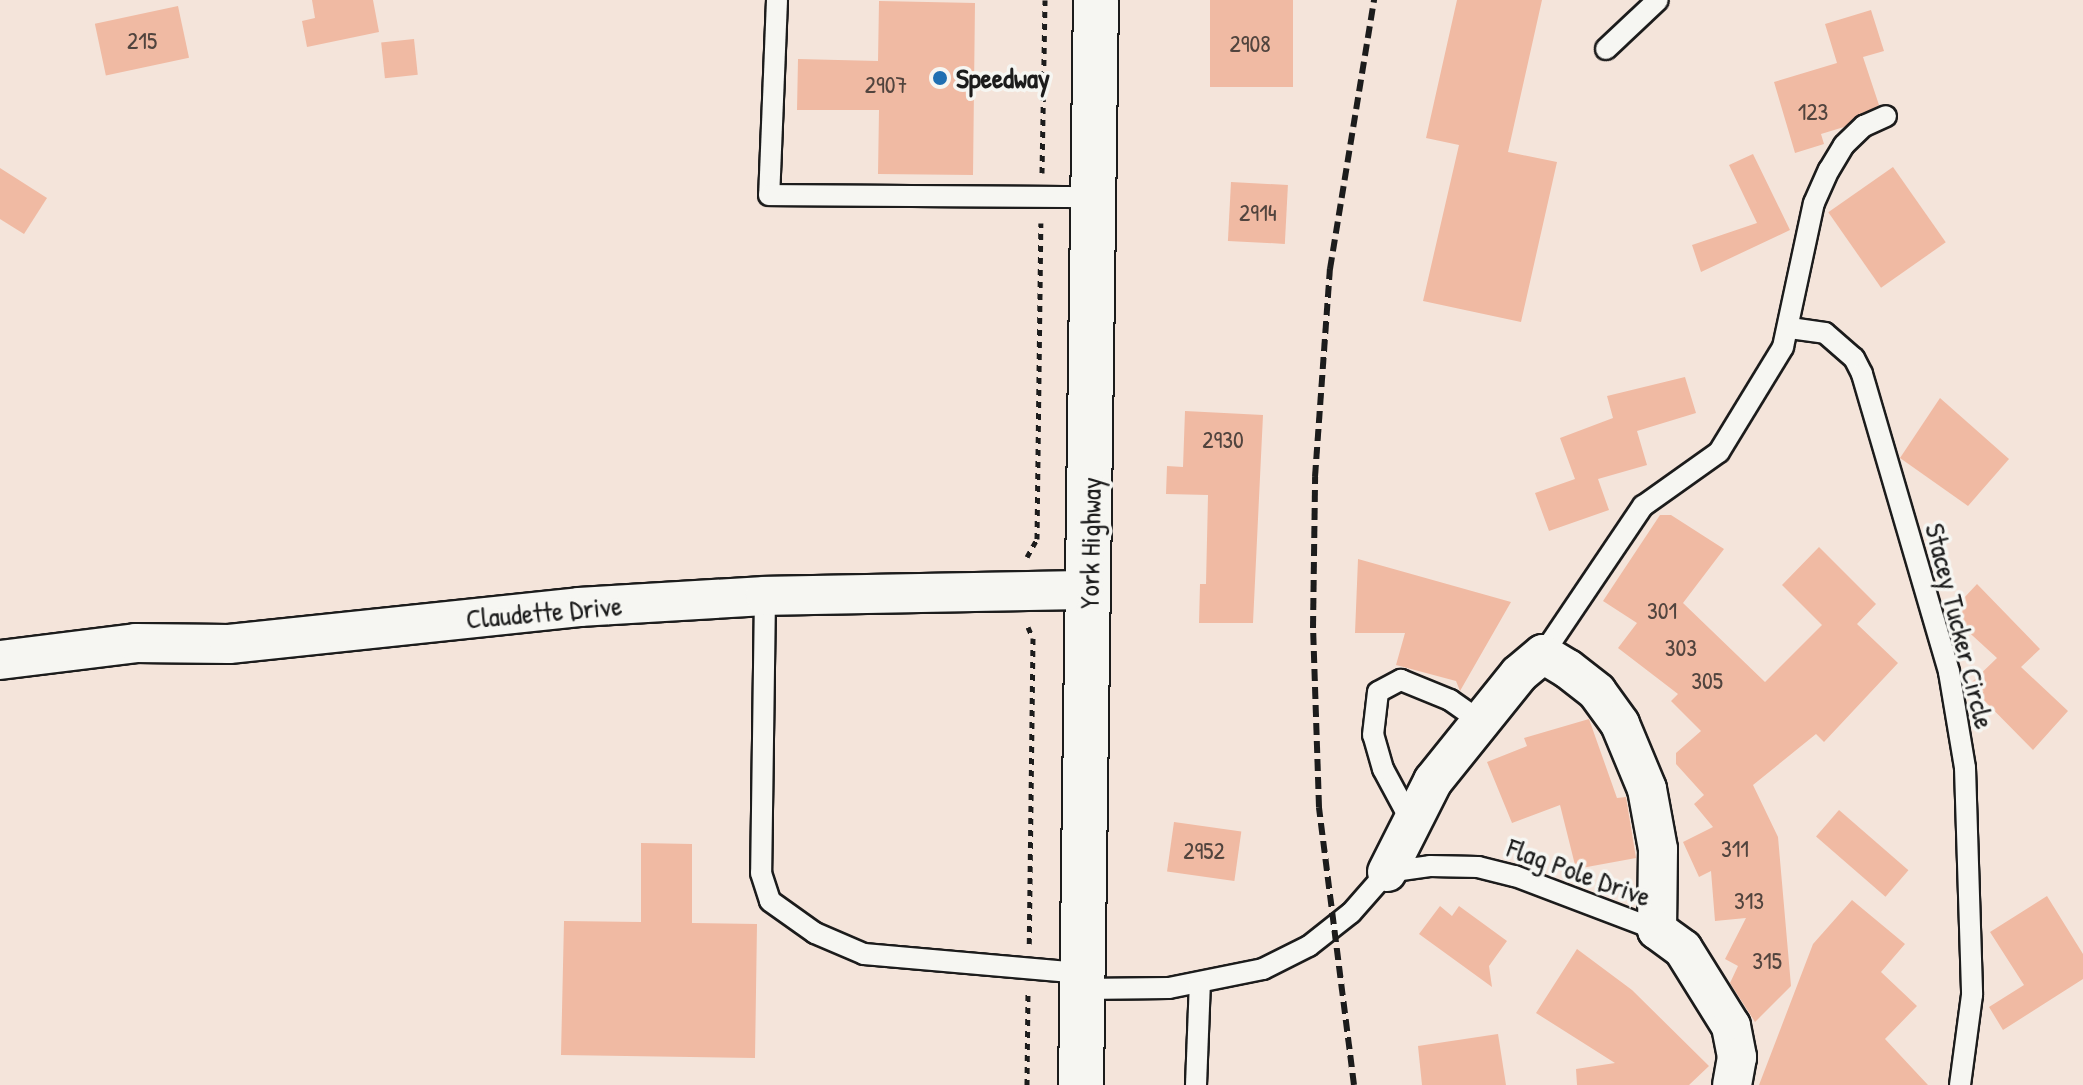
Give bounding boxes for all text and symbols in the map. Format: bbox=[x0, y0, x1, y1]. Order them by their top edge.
house number: 215 bbox=[127, 27, 157, 55]
house number: 2908 bbox=[1229, 30, 1271, 58]
place label: Speedway bbox=[956, 61, 1050, 95]
marker: Speedway bbox=[931, 69, 949, 87]
house number: 2907 bbox=[865, 71, 907, 99]
house number: 123 bbox=[1798, 98, 1828, 126]
house number: 2914 bbox=[1239, 199, 1277, 227]
house number: 2930 bbox=[1202, 426, 1244, 454]
street label: York Highway bbox=[1072, 477, 1108, 609]
street label: Stacey Tucker Circle bbox=[1918, 520, 2002, 732]
street label: Claudette Drive bbox=[465, 588, 623, 636]
house number: 301 bbox=[1647, 597, 1677, 625]
house number: 303 bbox=[1665, 634, 1697, 662]
house number: 305 bbox=[1691, 667, 1723, 695]
street label: Flag Pole Drive bbox=[1503, 831, 1655, 913]
house number: 311 bbox=[1721, 835, 1749, 863]
house number: 2952 bbox=[1183, 837, 1225, 865]
house number: 313 bbox=[1734, 887, 1764, 915]
house number: 315 bbox=[1752, 947, 1782, 975]

